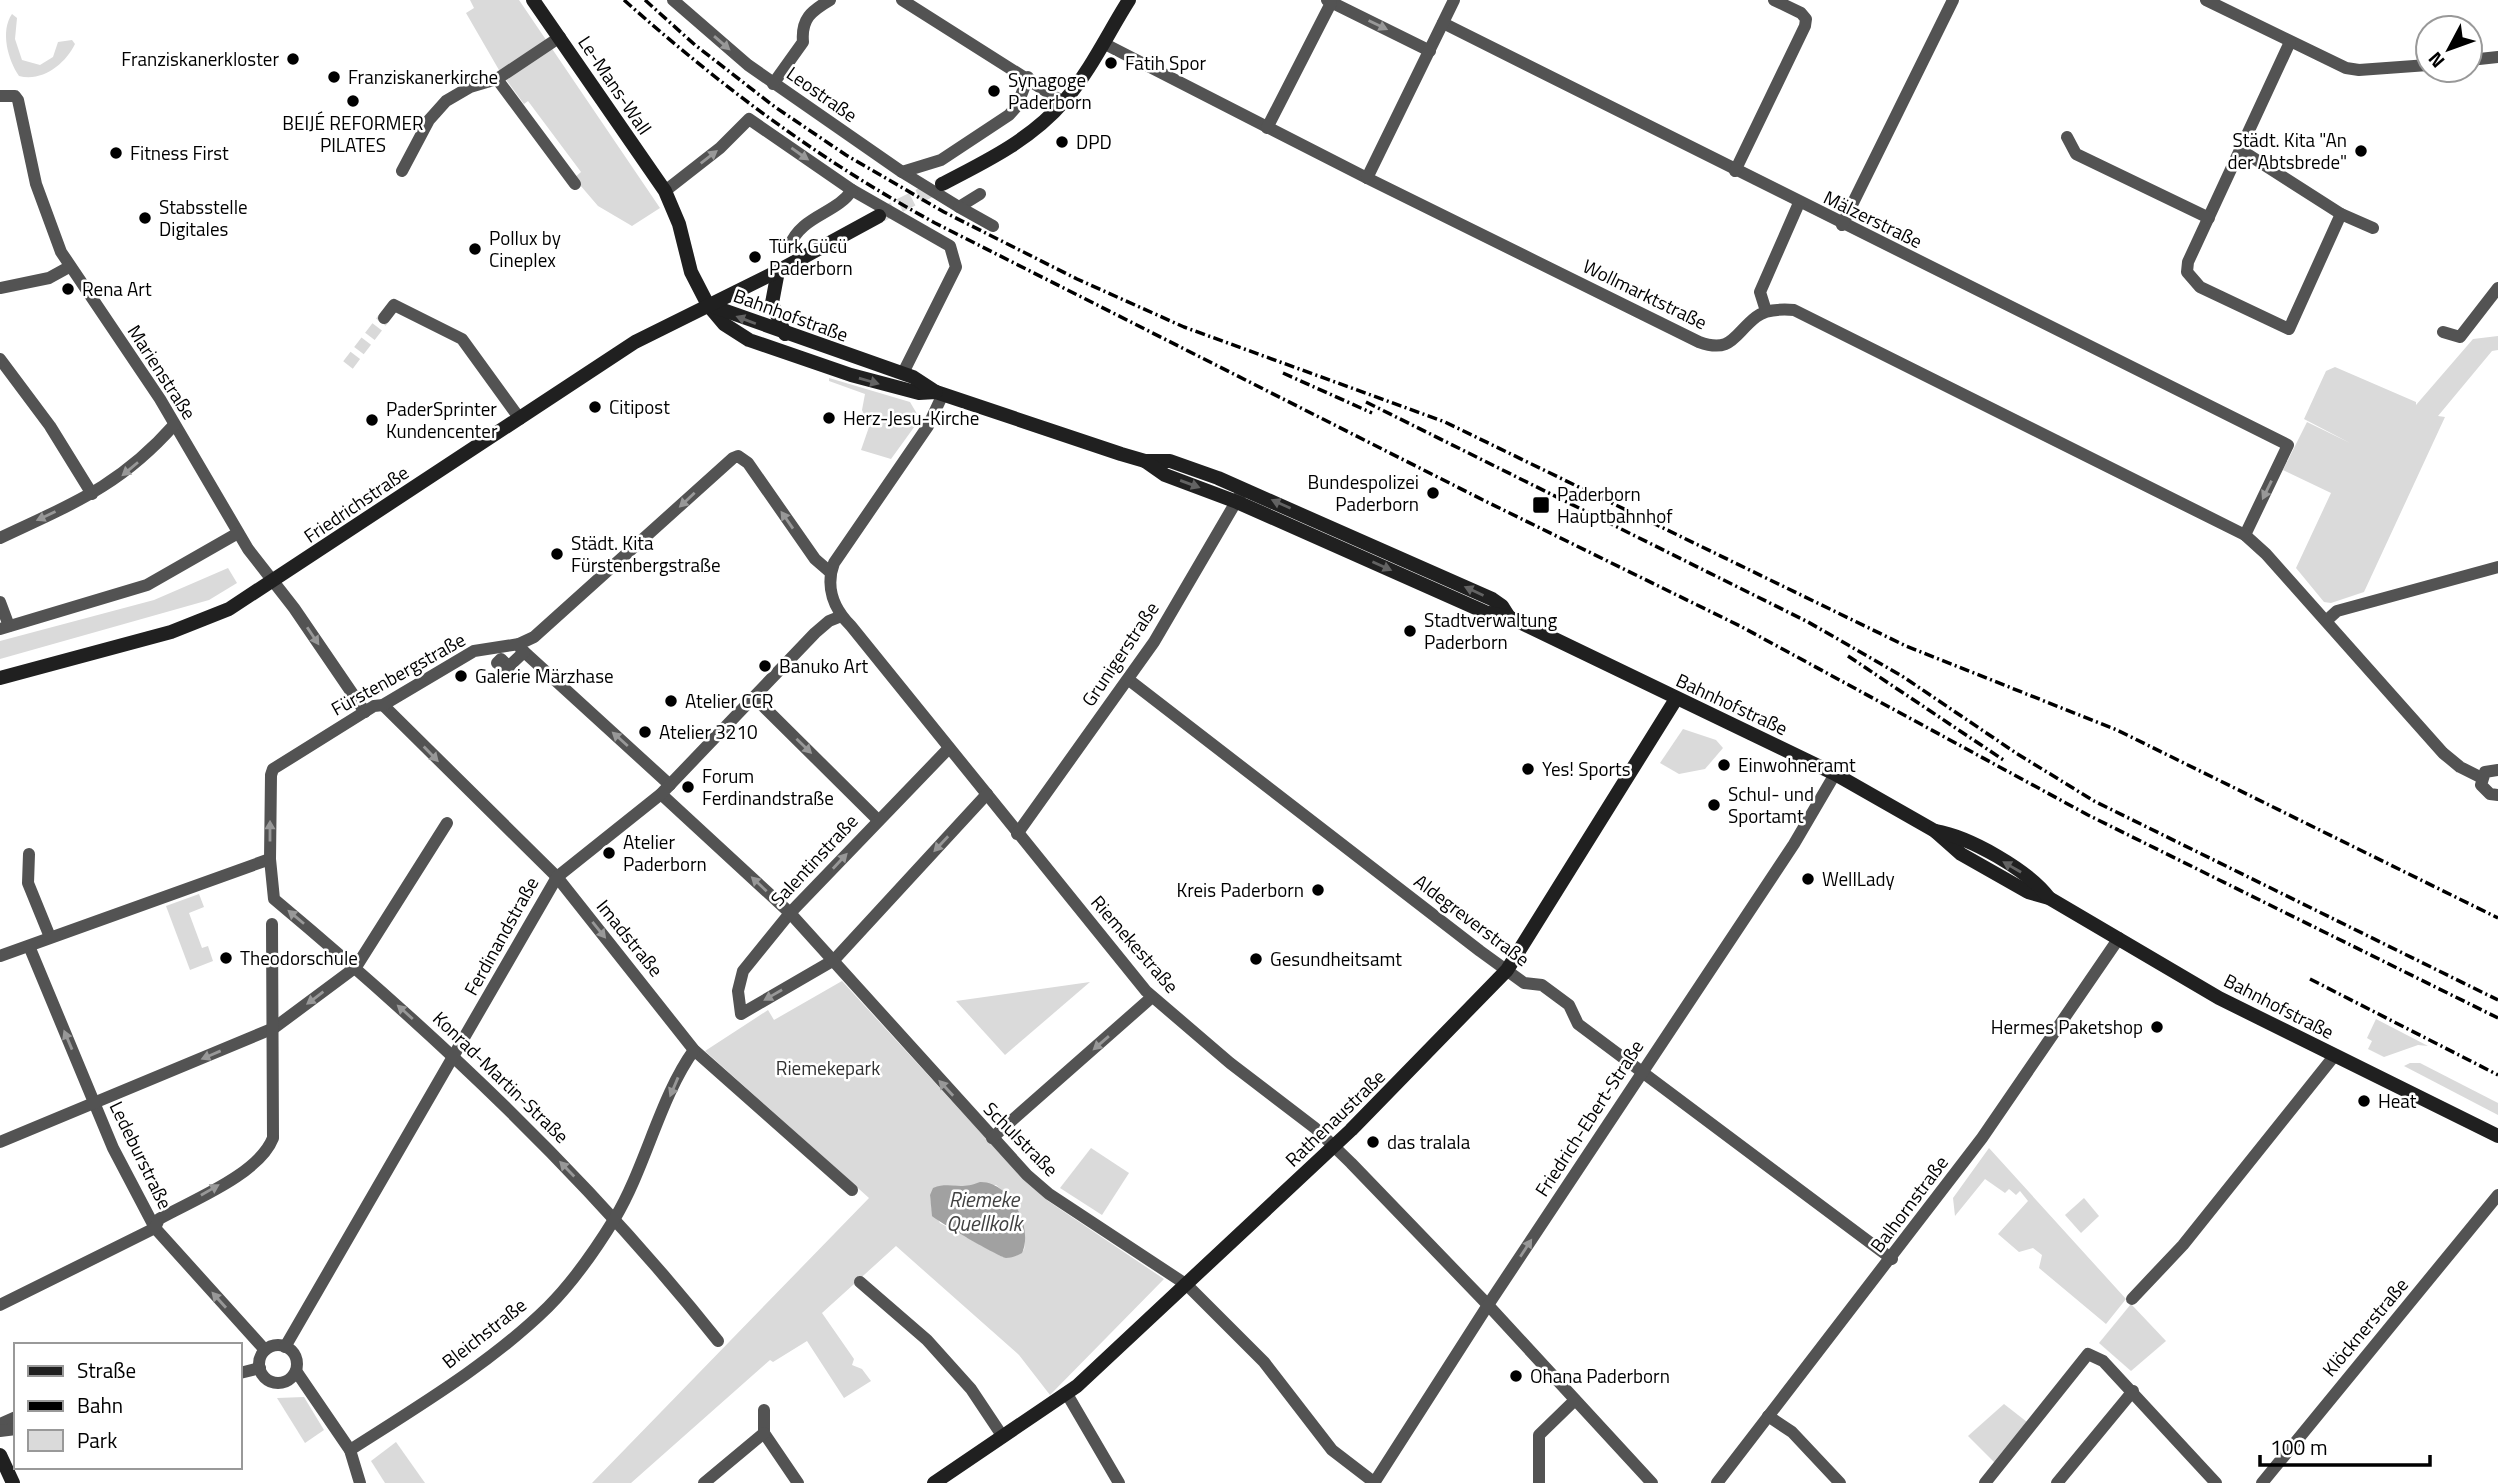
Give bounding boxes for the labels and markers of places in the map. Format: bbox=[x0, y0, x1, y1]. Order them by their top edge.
place label: Franziskanerkloster bbox=[121, 44, 279, 73]
place label: Fatih Spor bbox=[1125, 48, 1206, 77]
marker: Franziskanerkloster bbox=[285, 51, 301, 67]
marker: Fatih Spor bbox=[1103, 55, 1119, 71]
place label: Franziskanerkirche bbox=[348, 62, 498, 91]
place label: Synagoge Paderborn bbox=[1008, 65, 1092, 116]
marker: Franziskanerkirche bbox=[326, 69, 342, 85]
marker: Synagoge Paderborn bbox=[986, 83, 1002, 99]
marker: BEIJÉ REFORMER PILATES bbox=[345, 93, 361, 109]
place label: BEIJÉ REFORMER PILATES bbox=[282, 108, 424, 159]
place label: Städt. Kita "An der Abtsbrede" bbox=[2227, 125, 2347, 176]
place label: DPD bbox=[1076, 127, 1112, 156]
marker: DPD bbox=[1054, 134, 1070, 150]
place label: Fitness First bbox=[130, 138, 229, 167]
marker: Städt. Kita "An der Abtsbrede" bbox=[2353, 143, 2369, 159]
marker: Fitness First bbox=[108, 145, 124, 161]
place label: Stabsstelle Digitales bbox=[159, 192, 248, 243]
marker: Stabsstelle Digitales bbox=[137, 210, 153, 226]
place label: Pollux by Cineplex bbox=[489, 223, 561, 274]
place label: Türk Gücü Paderborn bbox=[769, 231, 853, 282]
marker: Pollux by Cineplex bbox=[467, 241, 483, 257]
marker: Türk Gücü Paderborn bbox=[747, 249, 763, 265]
place label: Rena Art bbox=[82, 274, 152, 303]
marker: Rena Art bbox=[60, 281, 76, 297]
place label: Citipost bbox=[609, 392, 670, 421]
place label: PaderSprinter Kundencenter bbox=[386, 394, 498, 445]
marker: Citipost bbox=[587, 399, 603, 415]
place label: Herz-Jesu-Kirche bbox=[843, 403, 979, 432]
marker: Herz-Jesu-Kirche bbox=[821, 410, 837, 426]
marker: PaderSprinter Kundencenter bbox=[364, 412, 380, 428]
place label: Bundespolizei Paderborn bbox=[1308, 467, 1419, 518]
place label: Paderborn Hauptbahnhof bbox=[1557, 479, 1673, 530]
marker: Bundespolizei Paderborn bbox=[1425, 485, 1441, 501]
marker: Paderborn Hauptbahnhof bbox=[1531, 495, 1551, 515]
place label: Städt. Kita Fürstenbergstraße bbox=[571, 528, 721, 579]
marker: Städt. Kita Fürstenbergstraße bbox=[549, 546, 565, 562]
place label: Stadtverwaltung Paderborn bbox=[1424, 605, 1557, 656]
marker: Stadtverwaltung Paderborn bbox=[1402, 623, 1418, 639]
place label: Banuko Art bbox=[779, 651, 868, 680]
marker: Banuko Art bbox=[757, 658, 773, 674]
place label: Galerie Märzhase bbox=[475, 661, 614, 690]
marker: Galerie Märzhase bbox=[453, 668, 469, 684]
place label: Atelier CCR bbox=[685, 686, 773, 715]
marker: Atelier CCR bbox=[663, 693, 679, 709]
place label: Atelier 3210 bbox=[659, 717, 758, 746]
marker: Atelier 3210 bbox=[637, 724, 653, 740]
place label: Einwohneramt bbox=[1738, 750, 1856, 779]
place label: Yes! Sports bbox=[1542, 754, 1631, 783]
marker: Einwohneramt bbox=[1716, 757, 1732, 773]
place label: Forum Ferdinandstraße bbox=[702, 761, 834, 812]
marker: Yes! Sports bbox=[1520, 761, 1536, 777]
marker: Forum Ferdinandstraße bbox=[680, 779, 696, 795]
place label: Schul- und Sportamt bbox=[1728, 779, 1814, 830]
marker: Schul- und Sportamt bbox=[1706, 797, 1722, 813]
place label: Atelier Paderborn bbox=[623, 827, 707, 878]
marker: Atelier Paderborn bbox=[601, 845, 617, 861]
place label: WellLady bbox=[1822, 864, 1895, 893]
marker: WellLady bbox=[1800, 871, 1816, 887]
place label: Kreis Paderborn bbox=[1176, 875, 1304, 904]
marker: Kreis Paderborn bbox=[1310, 882, 1326, 898]
place label: Theodorschule bbox=[240, 943, 358, 972]
place label: Gesundheitsamt bbox=[1270, 944, 1402, 973]
marker: Theodorschule bbox=[218, 950, 234, 966]
marker: Gesundheitsamt bbox=[1248, 951, 1264, 967]
place label: Hermes Paketshop bbox=[1991, 1012, 2143, 1041]
marker: Hermes Paketshop bbox=[2149, 1019, 2165, 1035]
place label: Heat bbox=[2378, 1086, 2417, 1115]
marker: Heat bbox=[2356, 1093, 2372, 1109]
place label: das tralala bbox=[1387, 1127, 1471, 1156]
marker: das tralala bbox=[1365, 1134, 1381, 1150]
place label: Ohana Paderborn bbox=[1530, 1361, 1670, 1390]
marker: Ohana Paderborn bbox=[1508, 1368, 1524, 1384]

